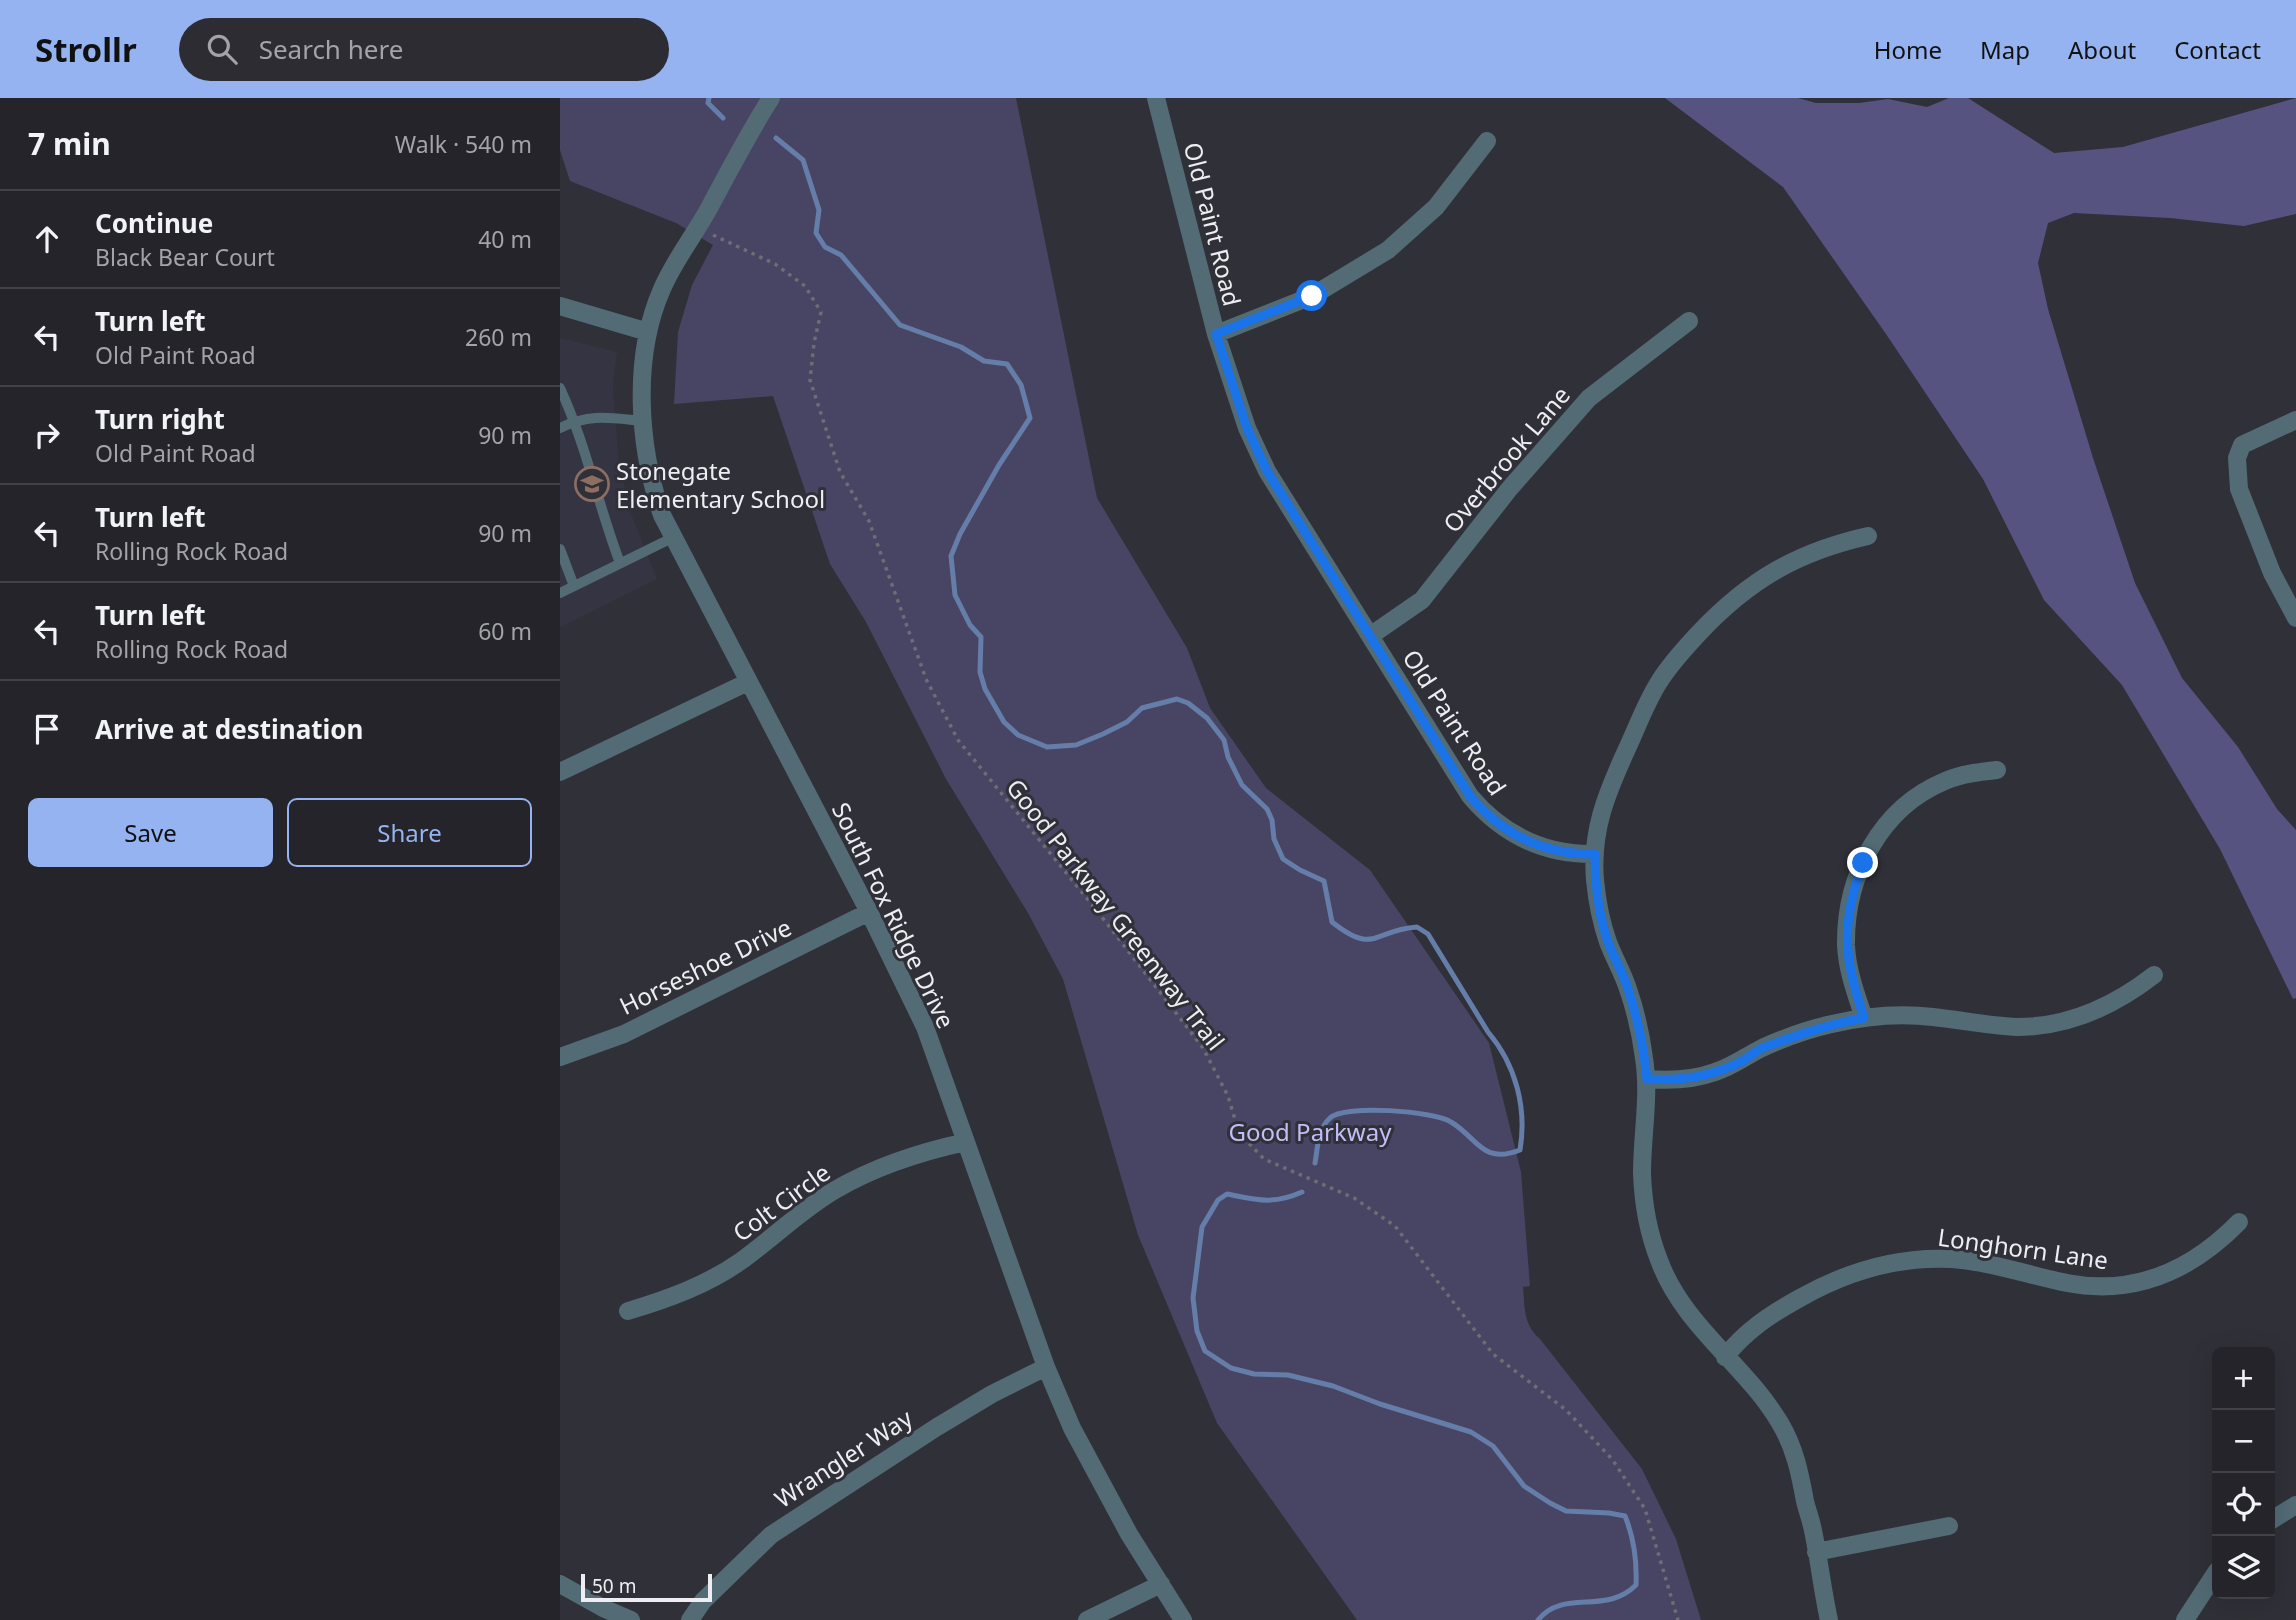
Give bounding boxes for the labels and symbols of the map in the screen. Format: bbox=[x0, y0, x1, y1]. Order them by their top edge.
street label: Old Paint Road bbox=[1177, 139, 1249, 309]
route start bbox=[1296, 280, 1327, 311]
street label: Overbrook Lane bbox=[1435, 379, 1577, 539]
place label: Stonegate Elementary School bbox=[616, 454, 825, 515]
school or university icon: Stonegate Elementary School bbox=[573, 465, 611, 503]
street label: Old Paint Road bbox=[1396, 643, 1514, 801]
street label: Good Parkway Greenway Trail bbox=[1000, 771, 1232, 1057]
street label: South Fox Ridge Drive bbox=[825, 797, 963, 1033]
route end bbox=[1847, 847, 1878, 878]
street label: Horseshoe Drive bbox=[614, 910, 796, 1022]
park label: Good Parkway bbox=[1229, 1115, 1392, 1148]
street label: Colt Circle bbox=[726, 1155, 836, 1249]
street label: Longhorn Lane bbox=[1936, 1220, 2110, 1276]
street label: Wrangler Way bbox=[768, 1401, 919, 1515]
scale bar bbox=[581, 1571, 712, 1603]

